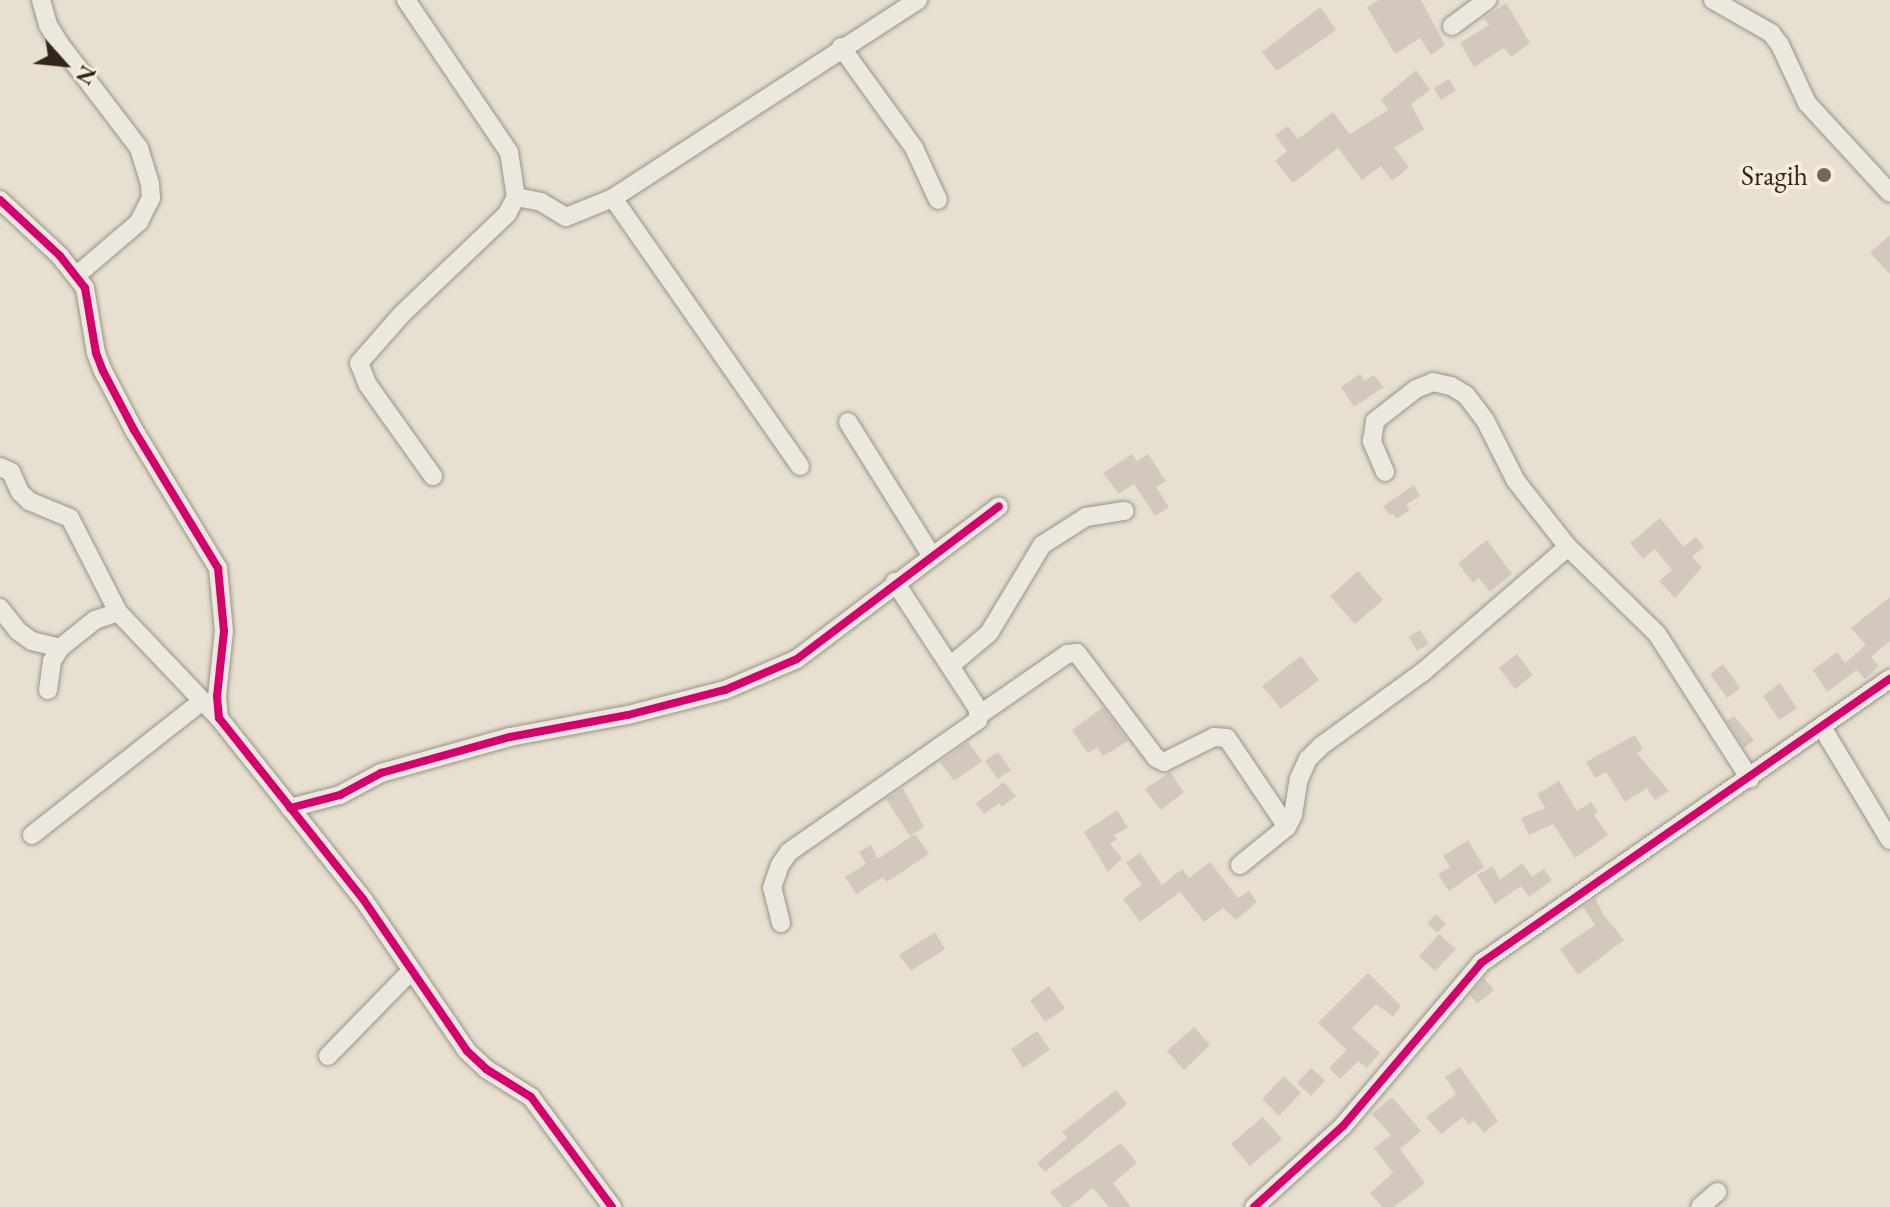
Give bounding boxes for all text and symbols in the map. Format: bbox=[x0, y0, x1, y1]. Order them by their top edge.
north arrow bbox=[24, 24, 104, 104]
text: N bbox=[69, 61, 103, 90]
place label: Sragih bbox=[1741, 158, 1808, 192]
marker: Sragih bbox=[1815, 166, 1833, 184]

